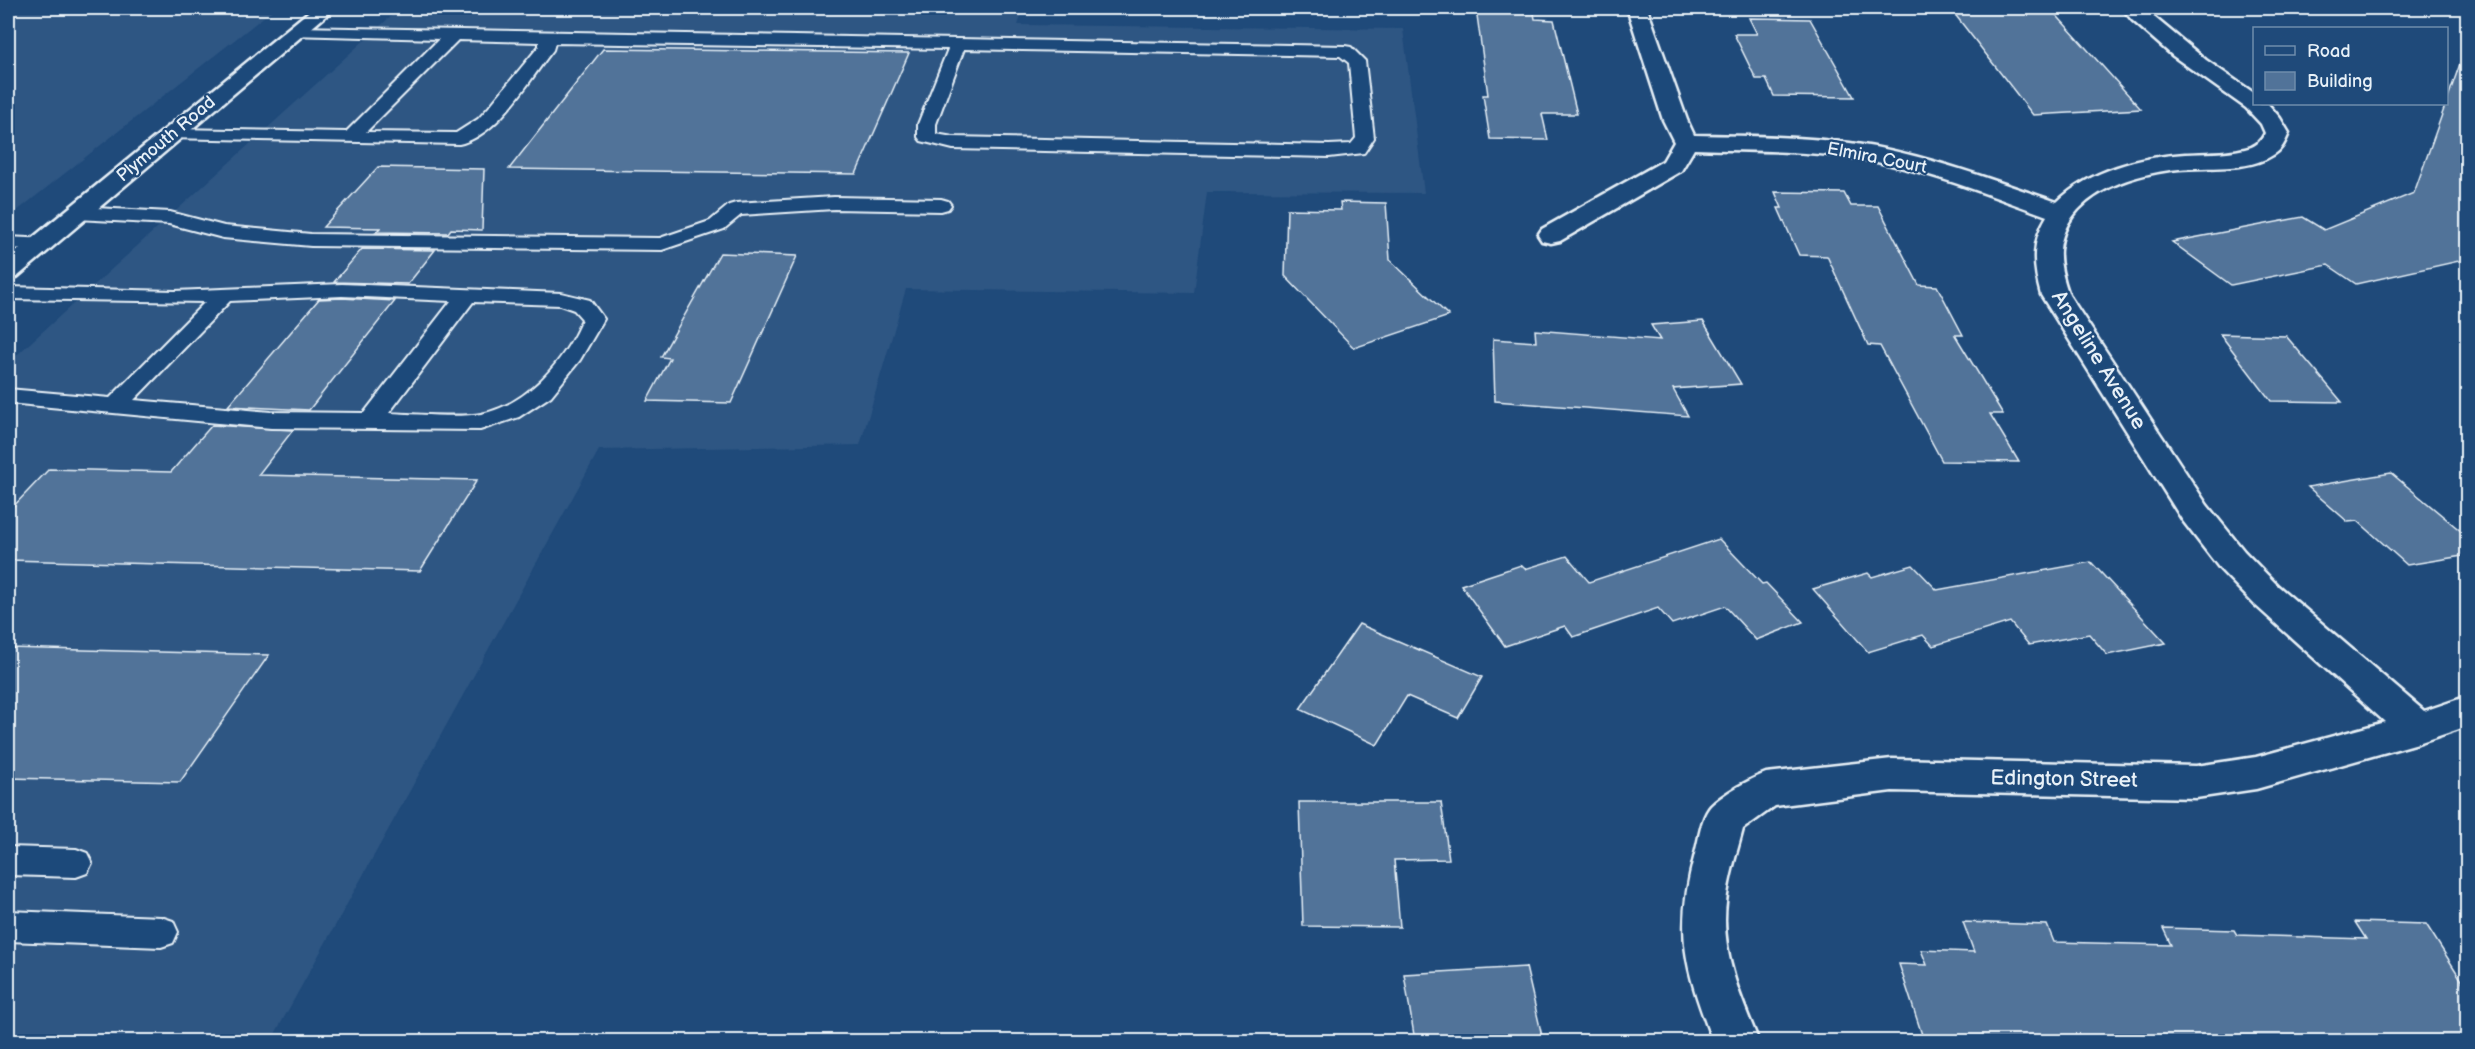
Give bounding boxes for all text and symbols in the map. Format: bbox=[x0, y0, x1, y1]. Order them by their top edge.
legend bbox=[2253, 27, 2448, 105]
text: Road bbox=[2307, 41, 2351, 62]
text: Building bbox=[2307, 71, 2373, 92]
street label: Plymouth Road bbox=[112, 92, 220, 186]
street label: Elmira Court bbox=[1825, 138, 1929, 178]
street label: Angeline Avenue bbox=[2046, 286, 2152, 434]
street label: Edington Street bbox=[1990, 765, 2138, 793]

